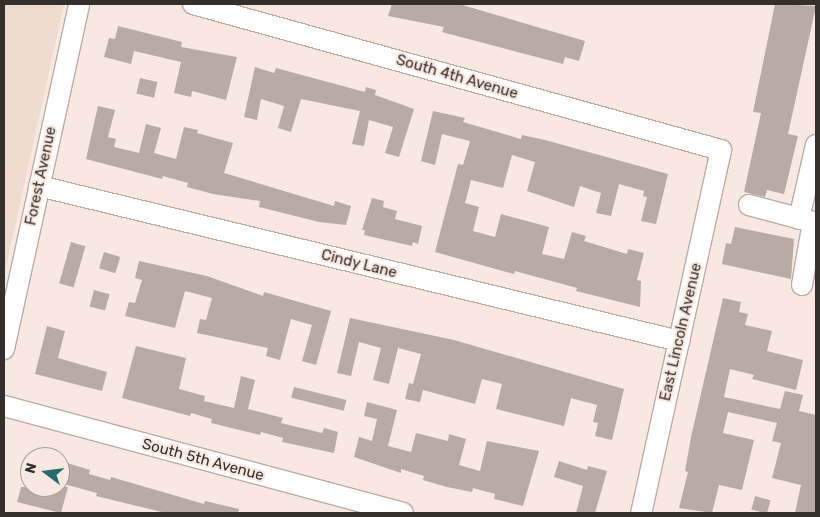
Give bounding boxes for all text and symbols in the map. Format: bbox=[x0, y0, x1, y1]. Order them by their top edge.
street label: South 4th Avenue bbox=[394, 51, 520, 103]
street label: Forest Avenue bbox=[22, 125, 60, 227]
street label: Cindy Lane bbox=[319, 246, 399, 282]
street label: East Lincoln Avenue bbox=[656, 261, 706, 403]
street label: South 5th Avenue bbox=[140, 435, 266, 485]
north arrow bbox=[20, 447, 70, 497]
text: N bbox=[21, 461, 41, 475]

